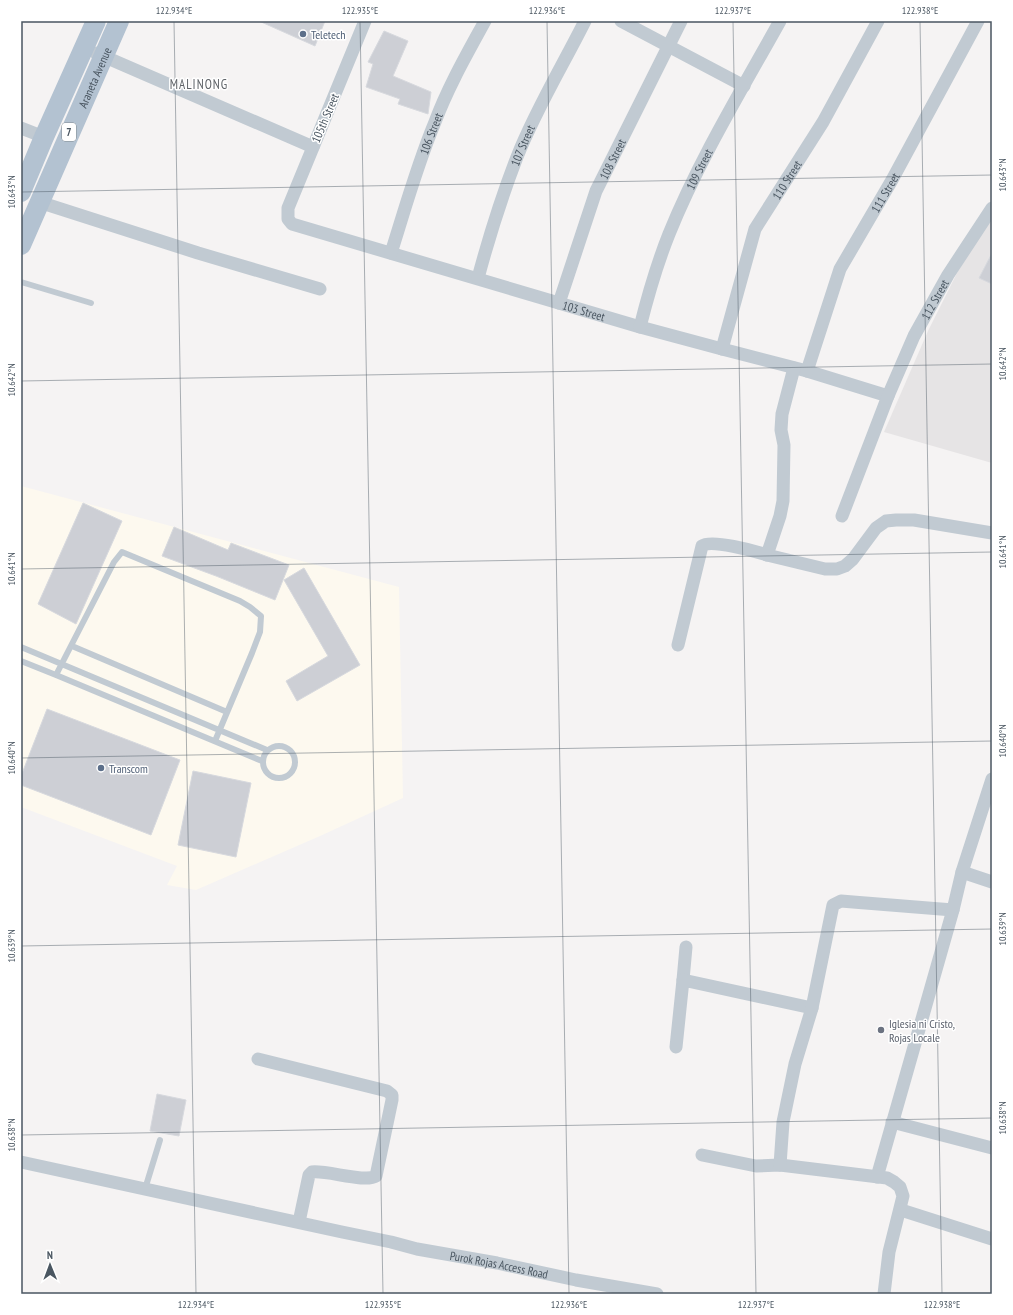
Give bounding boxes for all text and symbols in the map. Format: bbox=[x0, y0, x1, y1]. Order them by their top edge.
text: 122.934°E bbox=[156, 4, 192, 17]
text: 122.935°E bbox=[342, 4, 378, 17]
text: 122.936°E bbox=[529, 4, 565, 17]
text: 122.937°E bbox=[715, 4, 751, 17]
text: 122.938°E bbox=[902, 4, 938, 17]
place label: Teletech bbox=[311, 27, 345, 42]
marker: Teletech bbox=[298, 29, 308, 39]
street label: Araneta Avenue bbox=[74, 45, 114, 110]
district label: MALINONG bbox=[170, 76, 228, 93]
street label: 105th Street bbox=[308, 90, 342, 145]
street label: 106 Street bbox=[416, 110, 446, 156]
street label: 107 Street bbox=[507, 122, 538, 168]
road number: 7 bbox=[62, 123, 76, 141]
street label: 108 Street bbox=[596, 135, 629, 182]
street label: 109 Street bbox=[682, 145, 716, 192]
street label: 110 Street bbox=[768, 157, 805, 202]
text: 10.643°N bbox=[996, 158, 1009, 192]
street label: 111 Street bbox=[867, 169, 903, 215]
text: 10.643°N bbox=[5, 175, 18, 209]
street label: 112 Street bbox=[917, 276, 952, 322]
street label: 103 Street bbox=[561, 297, 608, 324]
text: 10.642°N bbox=[996, 347, 1009, 381]
text: 10.642°N bbox=[5, 363, 18, 397]
text: 10.641°N bbox=[996, 535, 1009, 569]
text: 10.641°N bbox=[5, 552, 18, 586]
text: 10.640°N bbox=[996, 724, 1009, 758]
text: 10.640°N bbox=[5, 741, 18, 775]
place label: Transcom bbox=[109, 761, 148, 776]
marker: Transcom bbox=[96, 763, 106, 773]
text: 10.639°N bbox=[996, 912, 1009, 946]
text: 10.639°N bbox=[5, 929, 18, 963]
place label: Iglesia ni Cristo, Rojas Locale bbox=[889, 1016, 955, 1045]
marker: Iglesia ni Cristo, Rojas Locale bbox=[876, 1025, 886, 1035]
text: 10.638°N bbox=[996, 1101, 1009, 1135]
text: 10.638°N bbox=[5, 1118, 18, 1152]
north arrow bbox=[30, 1245, 70, 1285]
street label: Purok Rojas Access Road bbox=[449, 1247, 550, 1281]
text: N bbox=[47, 1248, 53, 1262]
text: 122.934°E bbox=[178, 1298, 214, 1311]
text: 122.935°E bbox=[365, 1298, 401, 1311]
text: 122.936°E bbox=[551, 1298, 587, 1311]
text: 122.937°E bbox=[738, 1298, 774, 1311]
text: 122.938°E bbox=[924, 1298, 960, 1311]

